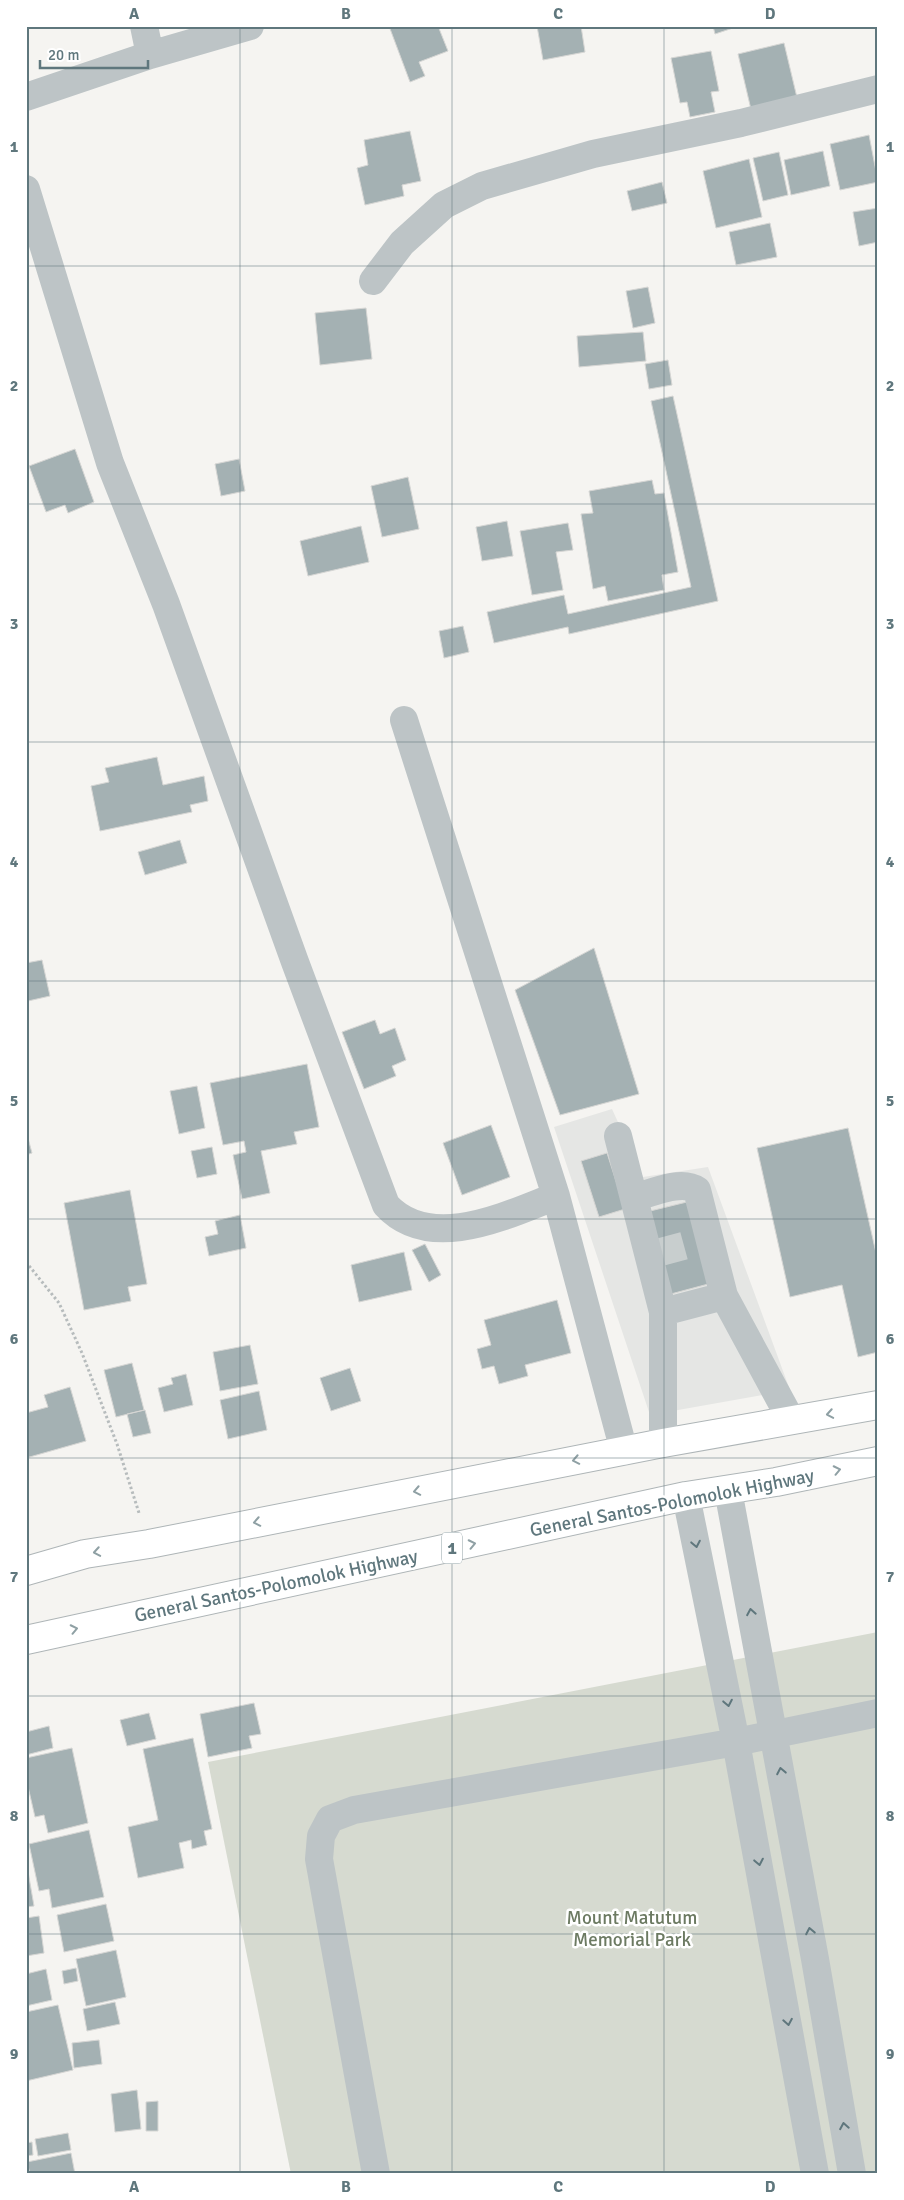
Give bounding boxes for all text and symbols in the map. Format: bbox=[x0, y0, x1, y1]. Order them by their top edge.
text: A bbox=[129, 4, 140, 24]
text: B bbox=[341, 4, 351, 24]
text: C bbox=[553, 4, 563, 24]
text: D bbox=[765, 4, 776, 24]
scale bar bbox=[40, 38, 148, 70]
text: 20 m bbox=[48, 46, 79, 64]
text: 1 bbox=[10, 137, 19, 157]
text: 1 bbox=[886, 137, 895, 157]
text: 2 bbox=[10, 376, 18, 396]
text: 2 bbox=[886, 376, 894, 396]
text: 3 bbox=[10, 614, 18, 634]
text: 3 bbox=[886, 614, 894, 634]
text: 4 bbox=[10, 852, 19, 872]
text: 4 bbox=[886, 852, 895, 872]
text: 5 bbox=[10, 1091, 18, 1111]
text: 5 bbox=[886, 1091, 894, 1111]
text: 6 bbox=[10, 1329, 19, 1349]
text: 6 bbox=[886, 1329, 895, 1349]
one-way arrow bbox=[825, 1408, 834, 1418]
one-way arrow bbox=[572, 1454, 580, 1465]
street label: General Santos-Polomolok Highway bbox=[528, 1464, 816, 1542]
one-way arrow bbox=[833, 1465, 842, 1475]
one-way arrow bbox=[412, 1486, 421, 1496]
one-way arrow bbox=[253, 1517, 262, 1527]
road number: 1 bbox=[442, 1532, 462, 1564]
one-way arrow bbox=[468, 1539, 477, 1549]
one-way arrow bbox=[690, 1539, 701, 1548]
street label: General Santos-Polomolok Highway bbox=[132, 1544, 420, 1628]
one-way arrow bbox=[93, 1547, 102, 1557]
text: 7 bbox=[10, 1567, 19, 1587]
text: 7 bbox=[886, 1567, 895, 1587]
one-way arrow bbox=[746, 1607, 757, 1616]
one-way arrow bbox=[69, 1625, 78, 1635]
one-way arrow bbox=[723, 1698, 733, 1707]
one-way arrow bbox=[776, 1767, 786, 1776]
text: 8 bbox=[10, 1806, 19, 1826]
text: 8 bbox=[886, 1806, 895, 1826]
one-way arrow bbox=[753, 1858, 764, 1867]
park label: Mount Matutum Memorial Park bbox=[567, 1906, 697, 1952]
one-way arrow bbox=[806, 1927, 816, 1935]
one-way arrow bbox=[783, 2018, 793, 2027]
text: 9 bbox=[10, 2044, 19, 2064]
text: 9 bbox=[886, 2044, 895, 2064]
one-way arrow bbox=[839, 2121, 849, 2130]
text: A bbox=[129, 2177, 140, 2197]
text: B bbox=[341, 2177, 351, 2197]
text: C bbox=[553, 2177, 563, 2197]
text: D bbox=[765, 2177, 776, 2197]

